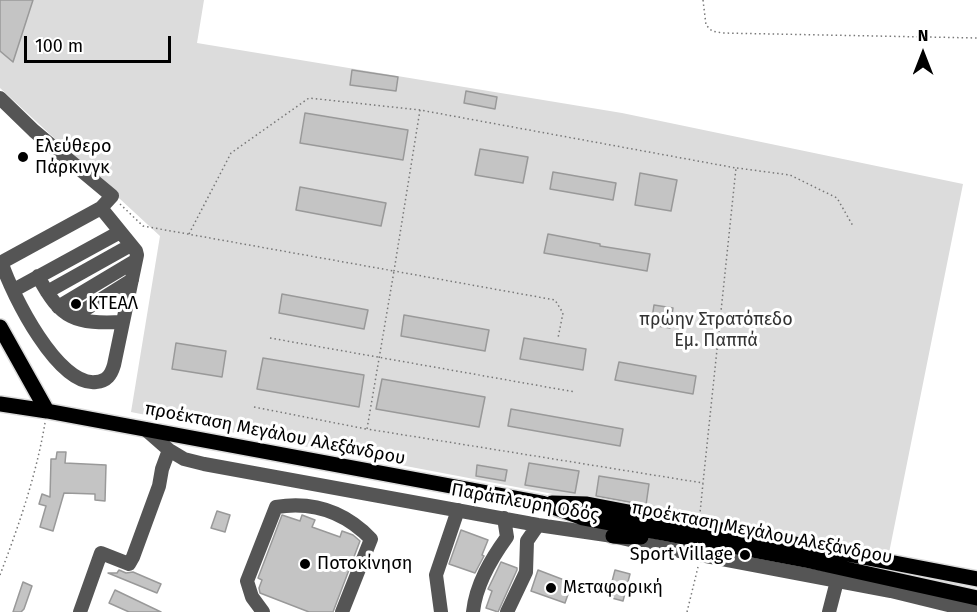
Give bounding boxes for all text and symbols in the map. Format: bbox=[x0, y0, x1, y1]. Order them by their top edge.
scale bar bbox=[27, 24, 174, 62]
north arrow bbox=[893, 24, 953, 84]
text: N bbox=[918, 26, 928, 45]
text: 100 m bbox=[35, 35, 83, 57]
place label: Ελεύθερο Πάρκινγκ bbox=[35, 136, 111, 178]
marker: Ελεύθερο Πάρκινγκ bbox=[16, 150, 30, 164]
place label: ΚΤΕΑΛ bbox=[88, 293, 138, 315]
marker: ΚΤΕΑΛ bbox=[69, 297, 83, 311]
park label: πρώην Στρατόπεδο Εμ. Παππά bbox=[639, 309, 793, 352]
street label: προέκταση Μεγάλου Αλεξάνδρου bbox=[143, 398, 407, 470]
street label: Παράπλευρη Οδός bbox=[450, 479, 600, 527]
street label: προέκταση Μεγάλου Αλεξάνδρου bbox=[630, 497, 894, 569]
place label: Sport Village bbox=[630, 544, 733, 566]
marker: Sport Village bbox=[738, 548, 752, 562]
place label: Ποτοκίνηση bbox=[317, 553, 412, 575]
marker: Ποτοκίνηση bbox=[298, 557, 312, 571]
place label: Μεταφορική bbox=[563, 577, 663, 599]
marker: Μεταφορική bbox=[544, 581, 558, 595]

